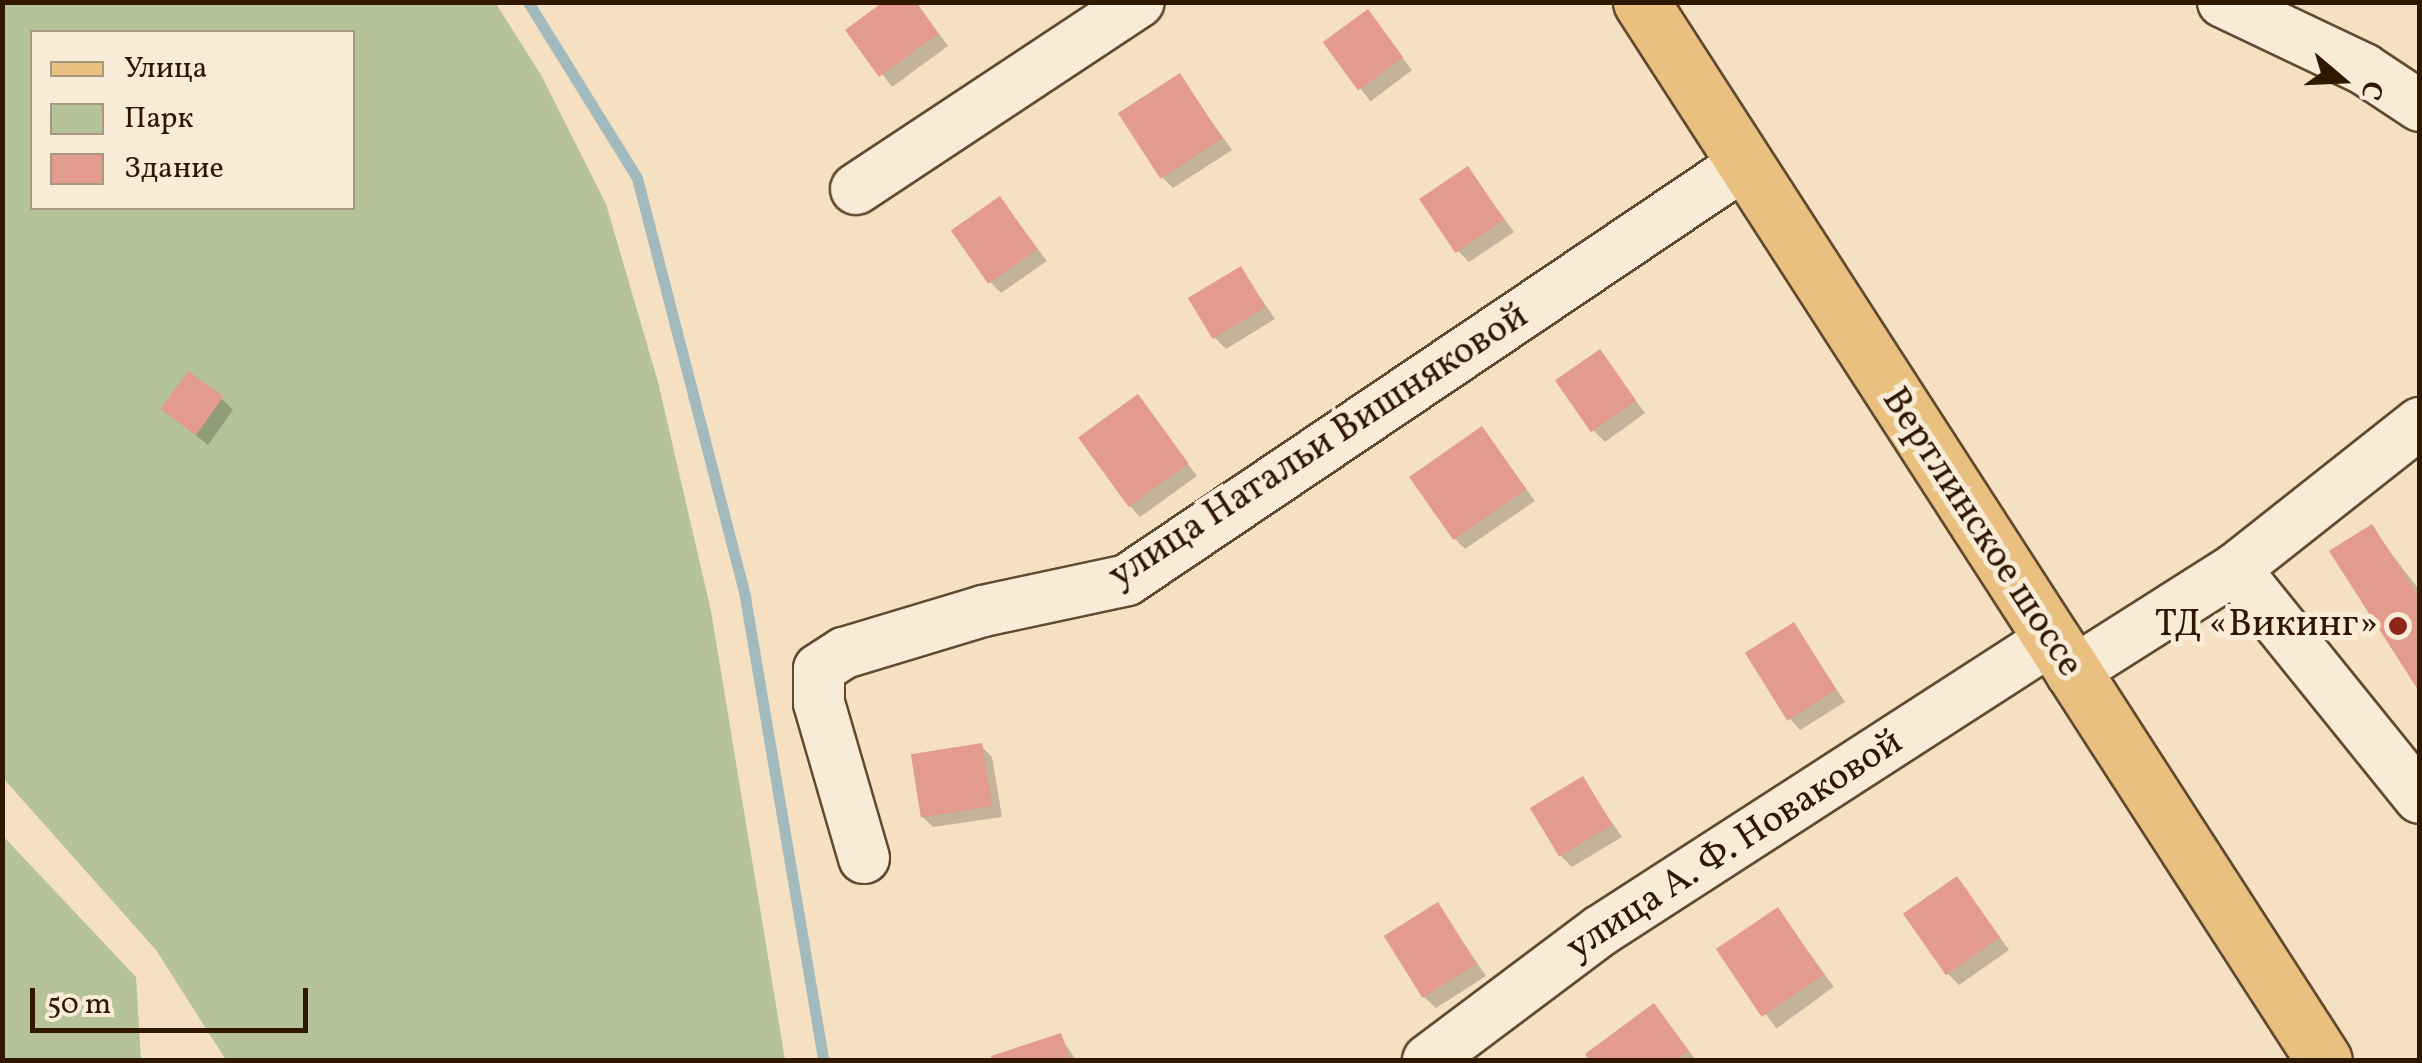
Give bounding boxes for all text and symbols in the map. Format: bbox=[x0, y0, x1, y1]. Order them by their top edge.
legend bbox=[30, 30, 355, 210]
north arrow bbox=[2292, 30, 2392, 130]
text: Улица bbox=[124, 48, 207, 90]
text: С bbox=[2349, 75, 2392, 105]
text: Парк bbox=[124, 98, 193, 140]
text: Здание bbox=[124, 148, 224, 190]
street label: улица Натальи Вишняковой bbox=[1101, 294, 1537, 600]
street label: Вертлинское шоссе bbox=[1870, 380, 2092, 686]
place label: ТД «Викинг» bbox=[2154, 603, 2378, 649]
marker: ТД «Викинг» bbox=[2387, 615, 2409, 637]
street label: улица А. Ф. Новаковой bbox=[1558, 720, 1912, 972]
scale bar bbox=[35, 968, 312, 1030]
text: 50 m bbox=[47, 984, 111, 1026]

